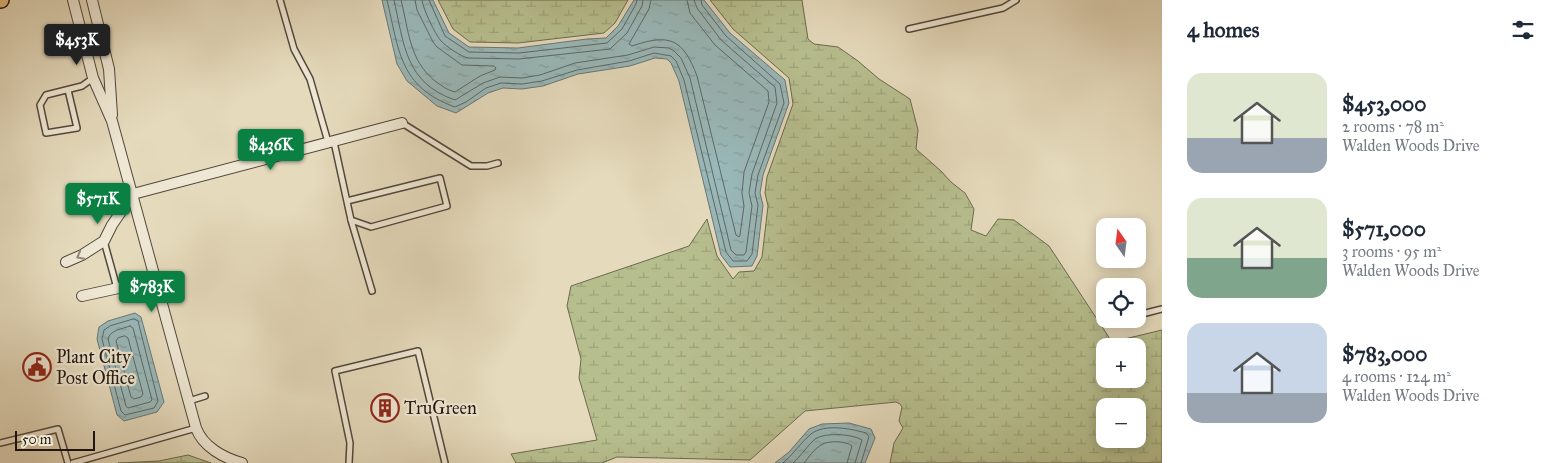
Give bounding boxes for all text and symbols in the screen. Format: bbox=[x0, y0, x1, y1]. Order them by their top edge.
icon: filters bbox=[1509, 16, 1537, 44]
text: 4 homes bbox=[1187, 17, 1259, 43]
pin: $453K bbox=[42, 23, 112, 66]
text: $453K bbox=[55, 30, 99, 49]
text: $453,000 bbox=[1342, 91, 1427, 117]
icon: home bbox=[1227, 93, 1287, 153]
text: 2 rooms · 78 m² bbox=[1342, 117, 1444, 136]
pin: $436K bbox=[236, 128, 306, 171]
text: $436K bbox=[249, 135, 293, 154]
text: Walden Woods Drive bbox=[1342, 136, 1479, 155]
pin: $571K bbox=[63, 182, 133, 225]
text: $571K bbox=[76, 189, 120, 208]
text: $571,000 bbox=[1342, 216, 1426, 242]
north arrow bbox=[1096, 218, 1146, 268]
map controls bbox=[1096, 218, 1146, 448]
icon: home bbox=[1227, 218, 1287, 278]
text: 3 rooms · 95 m² bbox=[1342, 242, 1441, 261]
one-way arrow bbox=[76, 249, 85, 259]
text: Walden Woods Drive bbox=[1342, 261, 1479, 280]
pin: $783K bbox=[117, 270, 187, 313]
text: $783K bbox=[130, 277, 174, 296]
button: locate bbox=[1096, 278, 1146, 328]
button: + bbox=[1096, 338, 1146, 388]
text: $783,000 bbox=[1342, 341, 1427, 367]
icon: home bbox=[1227, 343, 1287, 403]
place label: Plant City Post Office bbox=[56, 346, 135, 389]
public building icon: Plant City Post Office bbox=[22, 352, 52, 382]
text: 4 rooms · 124 m² bbox=[1342, 367, 1451, 386]
text: Walden Woods Drive bbox=[1342, 386, 1479, 405]
building icon: TruGreen bbox=[370, 393, 400, 423]
place label: TruGreen bbox=[404, 397, 477, 419]
button: − bbox=[1096, 398, 1146, 448]
scale bar bbox=[15, 428, 95, 451]
text: 50 m bbox=[22, 431, 51, 448]

